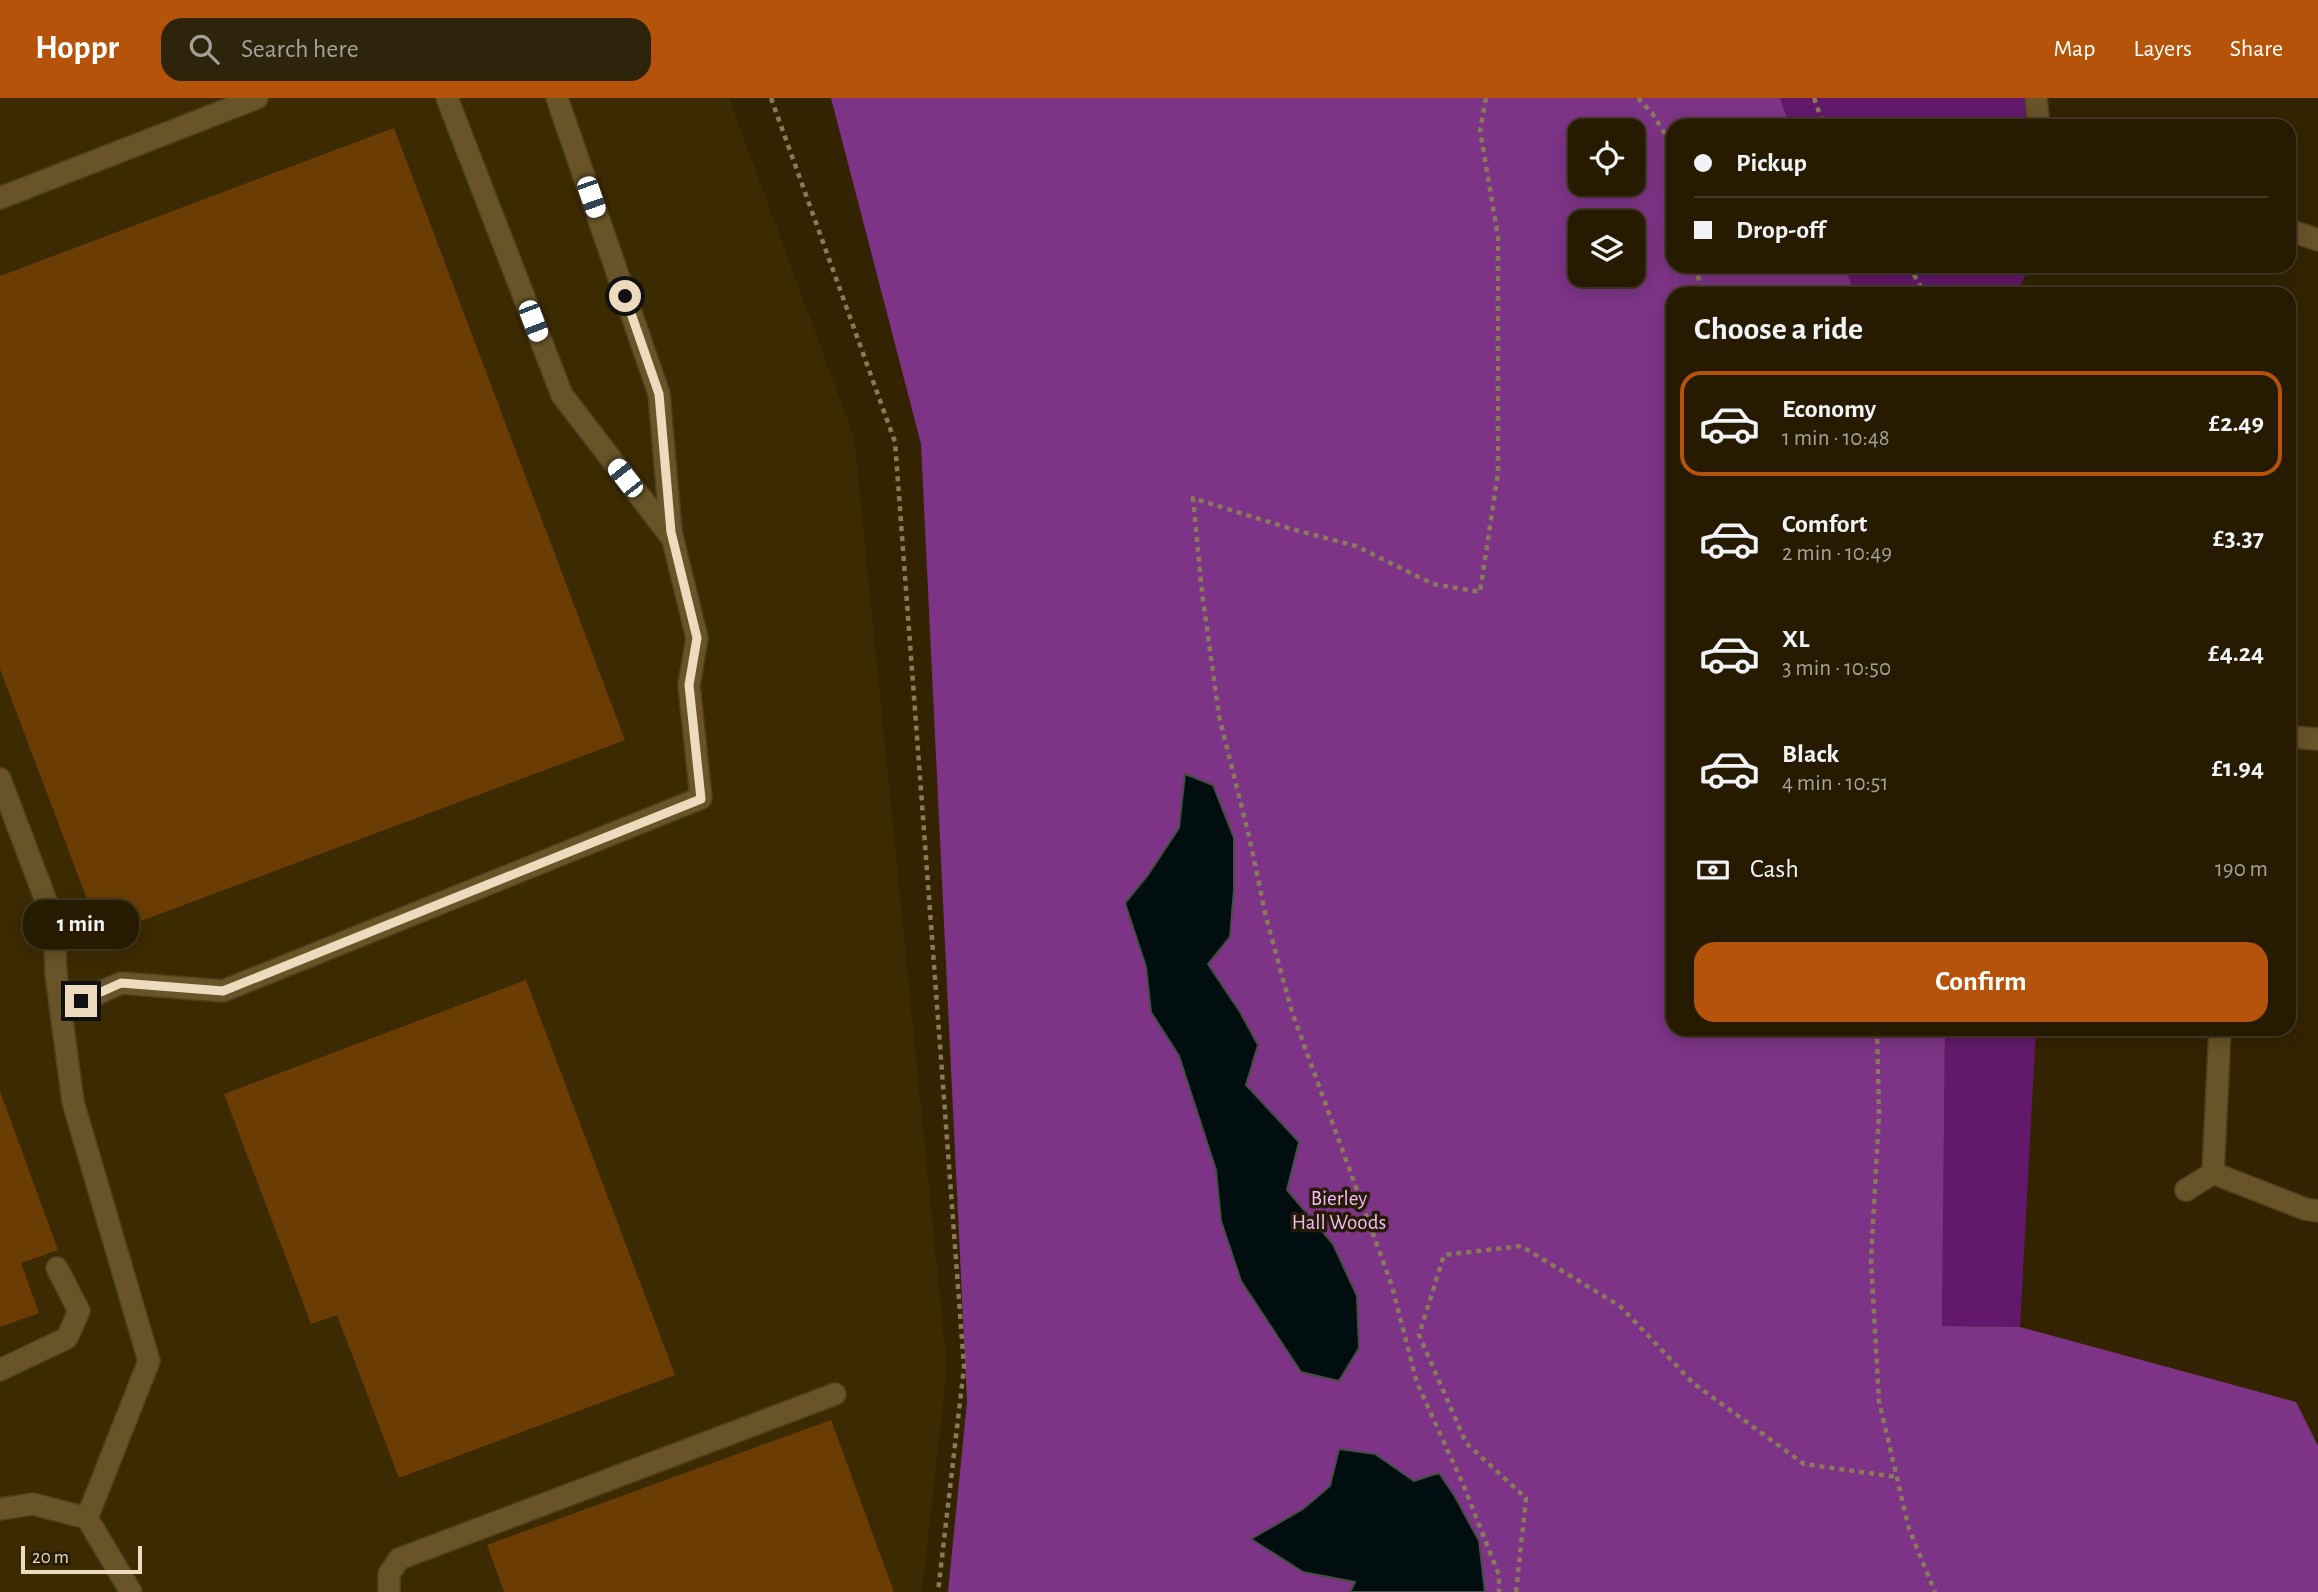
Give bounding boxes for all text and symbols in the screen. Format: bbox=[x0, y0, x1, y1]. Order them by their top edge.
search box bbox=[161, 18, 651, 81]
icon: search bbox=[185, 30, 223, 68]
text: Hoppr bbox=[35, 32, 119, 65]
text: Search here bbox=[241, 36, 359, 62]
text: Map bbox=[2053, 37, 2095, 61]
text: Layers bbox=[2133, 37, 2192, 61]
text: Share bbox=[2230, 37, 2283, 61]
map controls bbox=[1568, 119, 1645, 287]
button: locate bbox=[1568, 119, 1645, 196]
text: Pickup bbox=[1736, 150, 1807, 176]
car bbox=[575, 174, 608, 220]
button: layers bbox=[1568, 210, 1645, 287]
text: Drop-off bbox=[1736, 217, 1825, 243]
route start bbox=[609, 280, 641, 312]
car bbox=[516, 298, 551, 344]
text: Choose a ride bbox=[1694, 313, 1863, 345]
icon: car bbox=[1698, 392, 1761, 455]
text: Economy bbox=[1782, 396, 1876, 422]
text: £2.49 bbox=[2209, 410, 2264, 436]
text: 1 min · 10:48 bbox=[1782, 427, 1890, 450]
car bbox=[604, 455, 647, 501]
icon: car bbox=[1698, 507, 1761, 570]
text: Comfort bbox=[1782, 511, 1867, 537]
text: £3.37 bbox=[2213, 525, 2264, 551]
text: 2 min · 10:49 bbox=[1782, 542, 1892, 565]
icon: car bbox=[1698, 622, 1761, 685]
text: XL bbox=[1782, 626, 1809, 652]
text: £4.24 bbox=[2208, 640, 2264, 666]
text: 3 min · 10:50 bbox=[1782, 657, 1891, 680]
icon: car bbox=[1698, 737, 1761, 800]
text: Black bbox=[1782, 741, 1839, 767]
text: £1.94 bbox=[2211, 755, 2264, 781]
text: 4 min · 10:51 bbox=[1782, 772, 1888, 795]
icon: cash bbox=[1694, 851, 1732, 889]
text: Cash bbox=[1750, 856, 1799, 882]
text: 190 m bbox=[2215, 858, 2268, 881]
callout: 1 min bbox=[23, 900, 139, 948]
text: 1 min bbox=[57, 913, 105, 936]
button: Confirm bbox=[1694, 942, 2268, 1022]
route end bbox=[65, 985, 97, 1017]
park label: Bierley Hall Woods bbox=[1292, 1188, 1386, 1233]
scale bar bbox=[21, 1543, 142, 1575]
text: 20 m bbox=[32, 1548, 69, 1567]

